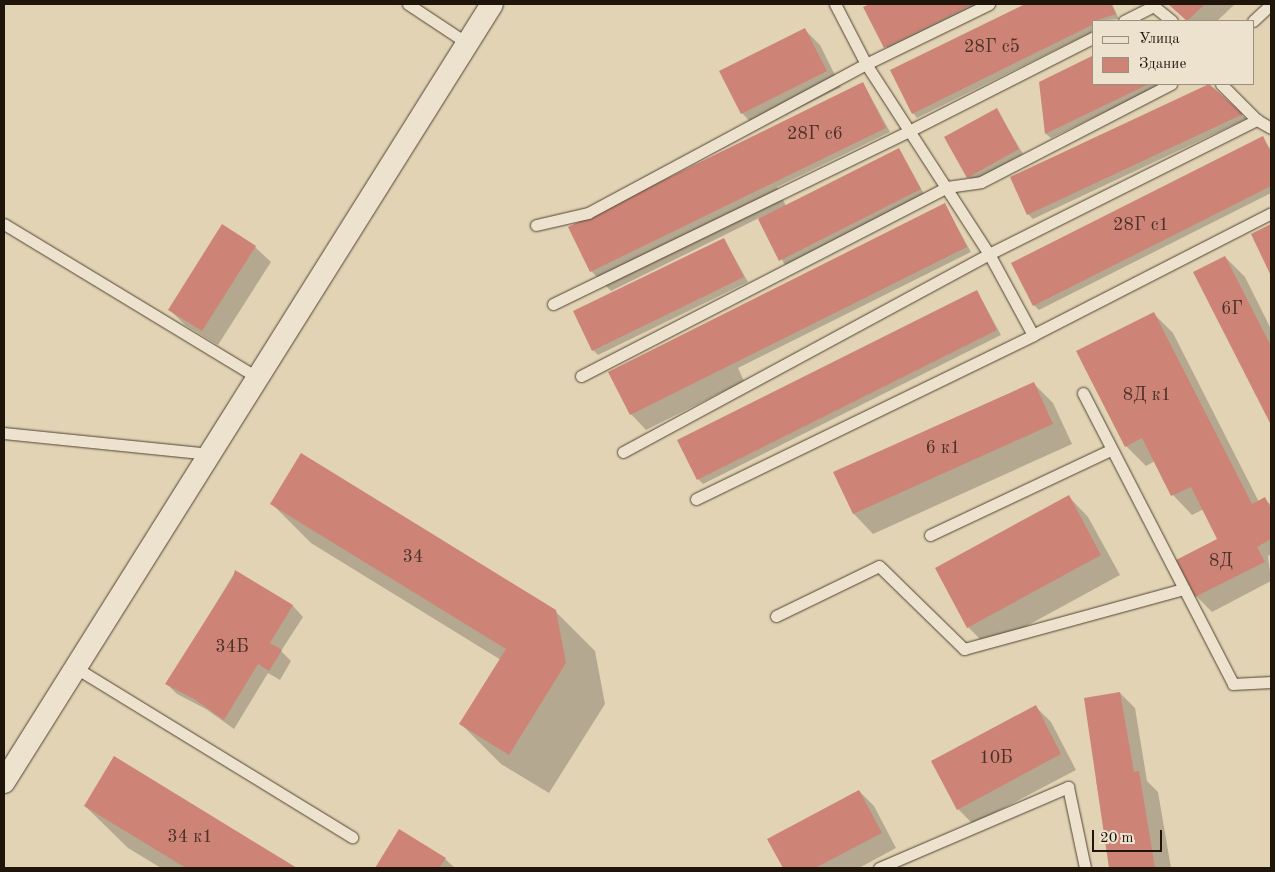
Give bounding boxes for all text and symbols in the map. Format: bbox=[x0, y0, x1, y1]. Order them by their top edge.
legend bbox=[1092, 20, 1255, 85]
text: Улица bbox=[1139, 32, 1180, 47]
house number: 28Г с5 bbox=[964, 36, 1020, 58]
text: Здание bbox=[1139, 57, 1186, 72]
house number: 28Г с6 bbox=[787, 123, 843, 145]
house number: 28Г с1 bbox=[1113, 214, 1169, 236]
house number: 6Г bbox=[1221, 298, 1243, 320]
house number: 8Д к1 bbox=[1123, 384, 1171, 406]
house number: 6 к1 bbox=[926, 437, 960, 459]
house number: 34 bbox=[403, 546, 423, 568]
house number: 8Д bbox=[1209, 550, 1233, 572]
house number: 34Б bbox=[215, 636, 249, 658]
house number: 10Б bbox=[979, 747, 1013, 769]
scale bar bbox=[1095, 820, 1165, 852]
house number: 34 к1 bbox=[167, 826, 213, 848]
text: 20 m bbox=[1100, 831, 1134, 846]

